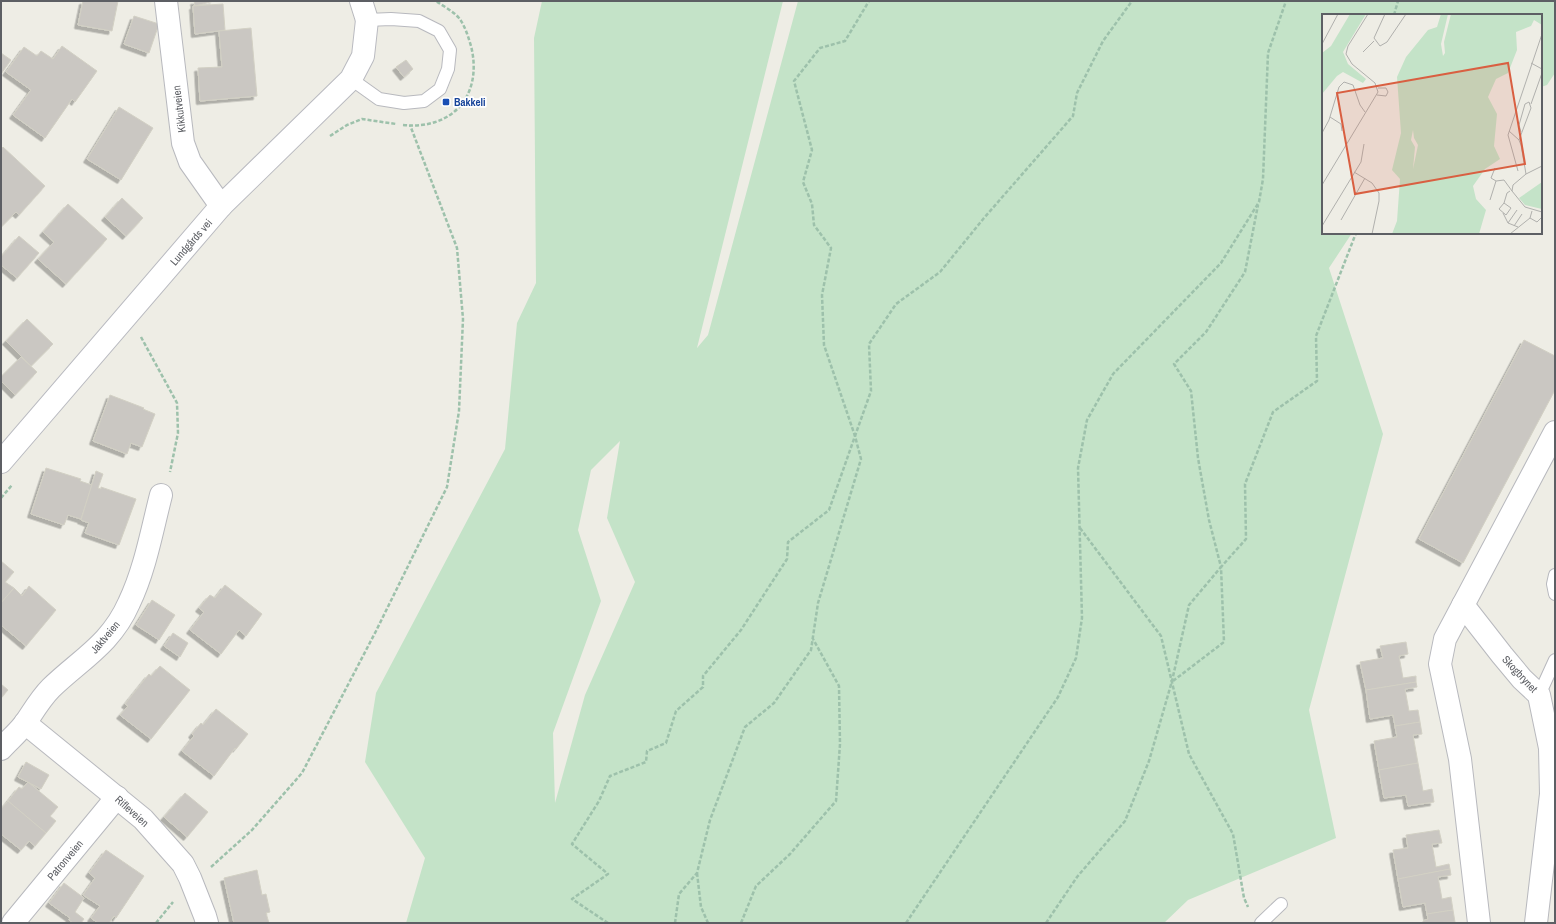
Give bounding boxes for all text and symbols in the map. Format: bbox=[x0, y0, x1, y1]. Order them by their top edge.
inset map bbox=[1322, 14, 1542, 234]
street label: Kikkutveien bbox=[169, 85, 189, 133]
place label: Bakkeli bbox=[454, 95, 486, 109]
marker: Bakkeli bbox=[441, 97, 451, 107]
street label: Lundgårds vei bbox=[167, 216, 215, 268]
street label: Jaktveien bbox=[87, 618, 123, 656]
street label: Skogbrynet bbox=[1499, 653, 1541, 696]
street label: Rifleveien bbox=[112, 792, 152, 830]
street label: Patronveien bbox=[44, 837, 86, 883]

